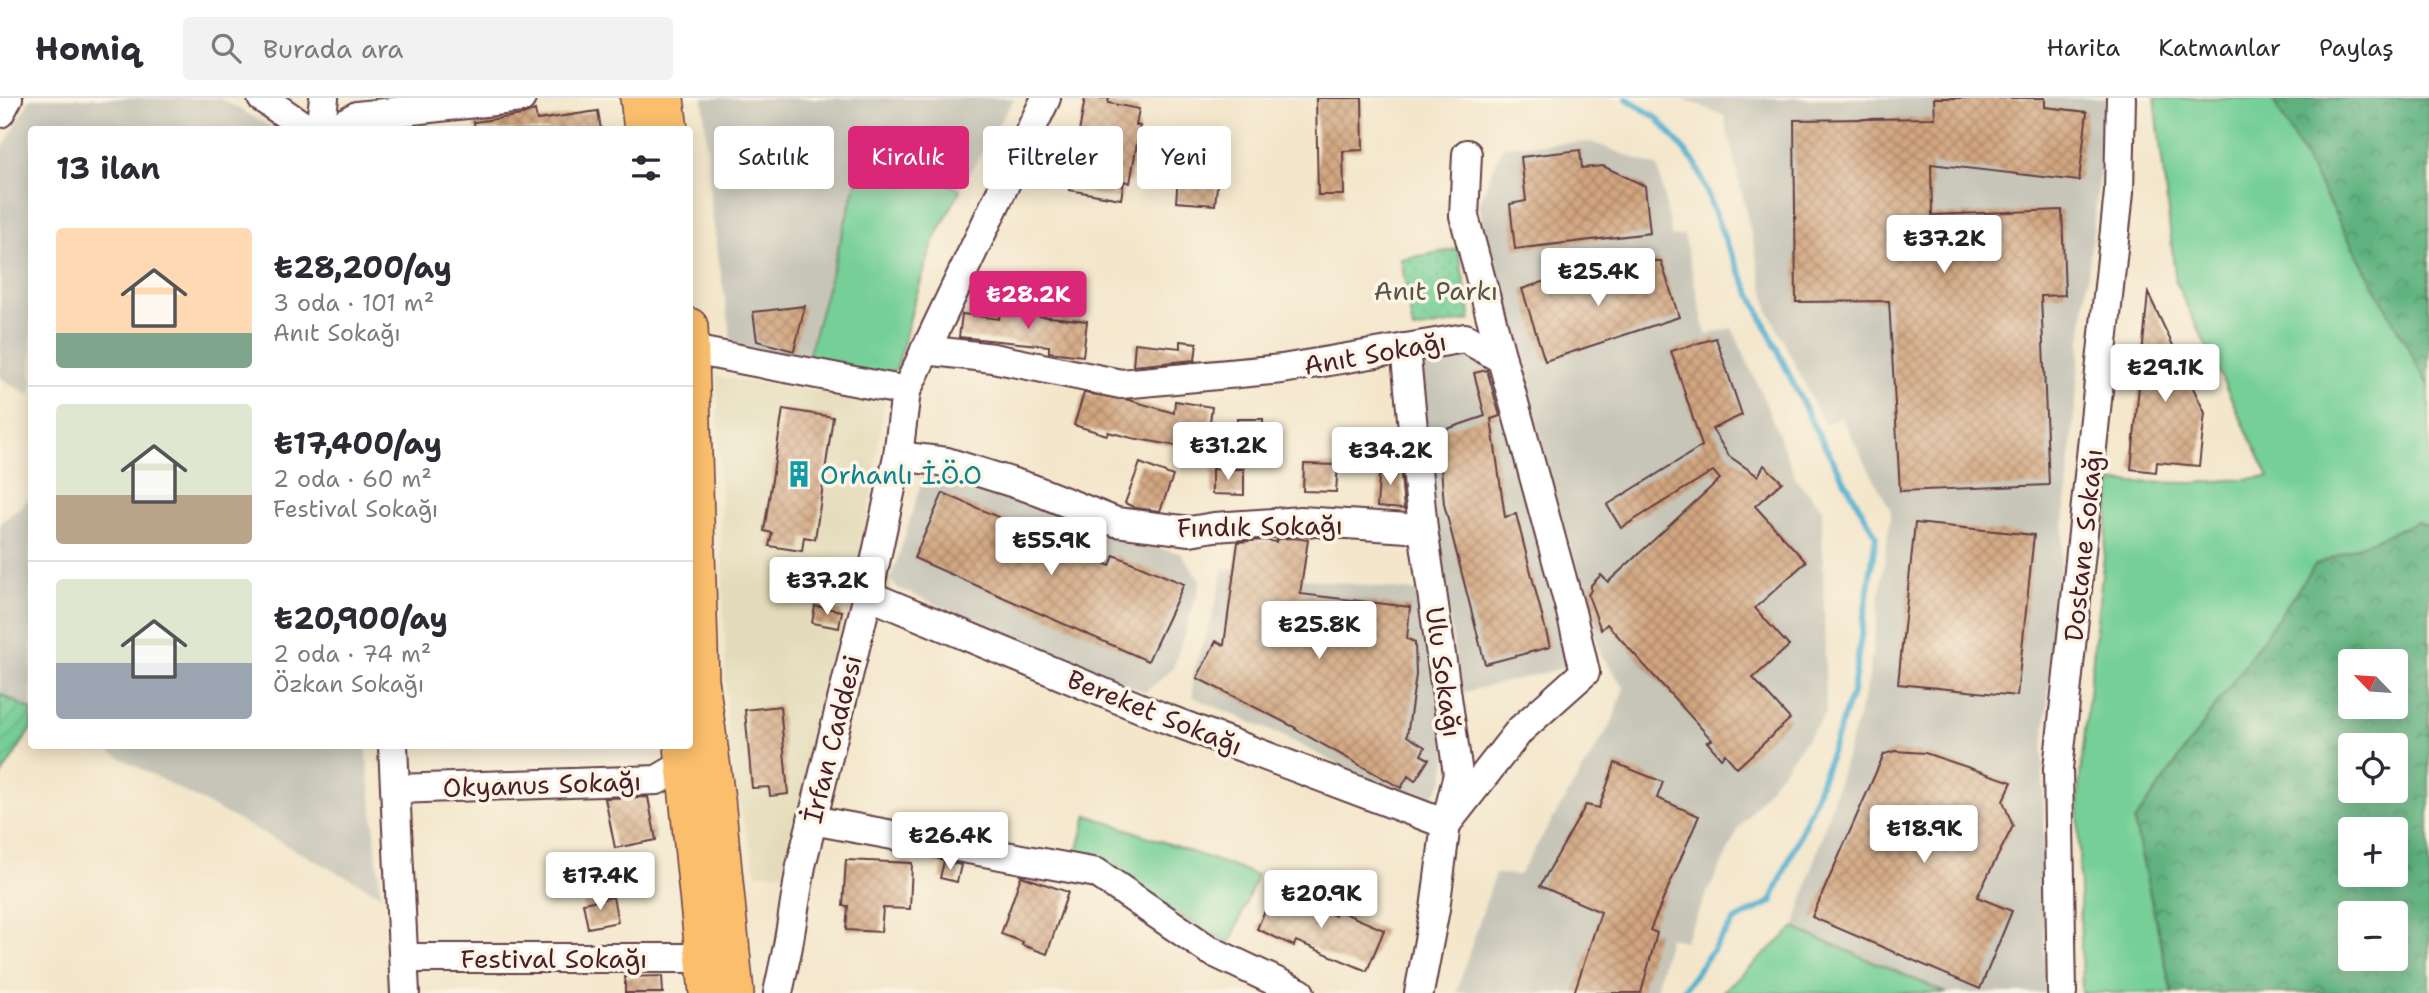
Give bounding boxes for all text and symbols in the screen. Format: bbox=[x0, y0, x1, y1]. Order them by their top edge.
search box bbox=[183, 17, 673, 80]
text: Homiq bbox=[35, 26, 141, 71]
icon: search bbox=[207, 29, 245, 67]
text: Burada ara bbox=[263, 31, 404, 66]
text: Harita bbox=[2047, 32, 2120, 64]
text: Katmanlar bbox=[2158, 32, 2281, 64]
text: Paylaş bbox=[2319, 32, 2394, 64]
chip: Satılık bbox=[714, 126, 834, 189]
chip: Kiralık bbox=[848, 126, 969, 189]
chip: Filtreler bbox=[983, 126, 1123, 189]
chip: Yeni bbox=[1137, 126, 1231, 189]
text: 13 ilan bbox=[56, 148, 160, 189]
icon: filters bbox=[627, 149, 665, 187]
pin: ₺37.2K bbox=[1887, 216, 2001, 275]
text: ₺37.2K bbox=[1903, 223, 1985, 253]
text: ₺28,200/ay bbox=[273, 247, 452, 288]
pin: ₺25.4K bbox=[1541, 248, 1655, 308]
icon: home bbox=[112, 256, 196, 340]
text: ₺25.4K bbox=[1557, 256, 1639, 286]
pin: ₺28.2K bbox=[971, 272, 1085, 331]
park label: Anıt Parkı bbox=[1374, 273, 1498, 308]
text: ₺28.2K bbox=[986, 279, 1070, 309]
text: 3 oda · 101 m² bbox=[273, 288, 434, 318]
text: Anıt Sokağı bbox=[273, 318, 401, 348]
street label: Anıt Sokağı bbox=[1301, 323, 1449, 383]
pin: ₺29.1K bbox=[2108, 344, 2222, 404]
text: ₺29.1K bbox=[2126, 352, 2204, 382]
pin: ₺31.2K bbox=[1171, 422, 1285, 482]
text: ₺17,400/ay bbox=[273, 423, 442, 464]
pin: ₺34.2K bbox=[1333, 428, 1447, 487]
text: ₺31.2K bbox=[1189, 430, 1267, 460]
icon: home bbox=[112, 432, 196, 516]
text: ₺34.2K bbox=[1348, 435, 1432, 465]
street label: Dostane Sokağı bbox=[2055, 447, 2111, 643]
place label: Orhanlı İ.Ö.O bbox=[820, 457, 982, 492]
building icon: Orhanlı İ.Ö.O bbox=[784, 459, 814, 489]
text: 2 oda · 60 m² bbox=[273, 464, 432, 494]
text: Festival Sokağı bbox=[273, 494, 438, 524]
street label: Fındık Sokağı bbox=[1177, 507, 1343, 545]
pin: ₺55.9K bbox=[994, 518, 1108, 577]
text: ₺55.9K bbox=[1011, 525, 1091, 555]
pin: ₺37.2K bbox=[770, 558, 884, 617]
text: ₺37.2K bbox=[786, 565, 868, 595]
text: ₺20,900/ay bbox=[273, 598, 448, 639]
pin: ₺25.8K bbox=[1262, 602, 1376, 661]
street label: Ulu Sokağı bbox=[1418, 605, 1470, 739]
icon: home bbox=[112, 607, 196, 691]
text: ₺25.8K bbox=[1277, 609, 1361, 639]
text: 2 oda · 74 m² bbox=[273, 639, 431, 669]
north arrow bbox=[2338, 649, 2408, 719]
map controls bbox=[2338, 649, 2408, 971]
street label: İrfan Caddesi bbox=[794, 651, 870, 827]
street label: Bereket Sokağı bbox=[1062, 661, 1248, 763]
text: Özkan Sokağı bbox=[273, 669, 424, 699]
button: locate bbox=[2338, 733, 2408, 803]
street label: Okyanus Sokağı bbox=[442, 763, 642, 805]
pin: ₺18.9K bbox=[1867, 806, 1981, 865]
pin: ₺26.4K bbox=[893, 812, 1007, 872]
text: ₺18.9K bbox=[1886, 813, 1962, 843]
button: + bbox=[2338, 817, 2408, 887]
text: ₺26.4K bbox=[908, 820, 992, 850]
pin: ₺17.4K bbox=[543, 852, 657, 912]
text: ₺17.4K bbox=[562, 860, 638, 890]
pin: ₺20.9K bbox=[1264, 870, 1378, 930]
text: ₺20.9K bbox=[1280, 878, 1362, 908]
button: − bbox=[2338, 901, 2408, 971]
street label: Festival Sokağı bbox=[461, 941, 647, 976]

